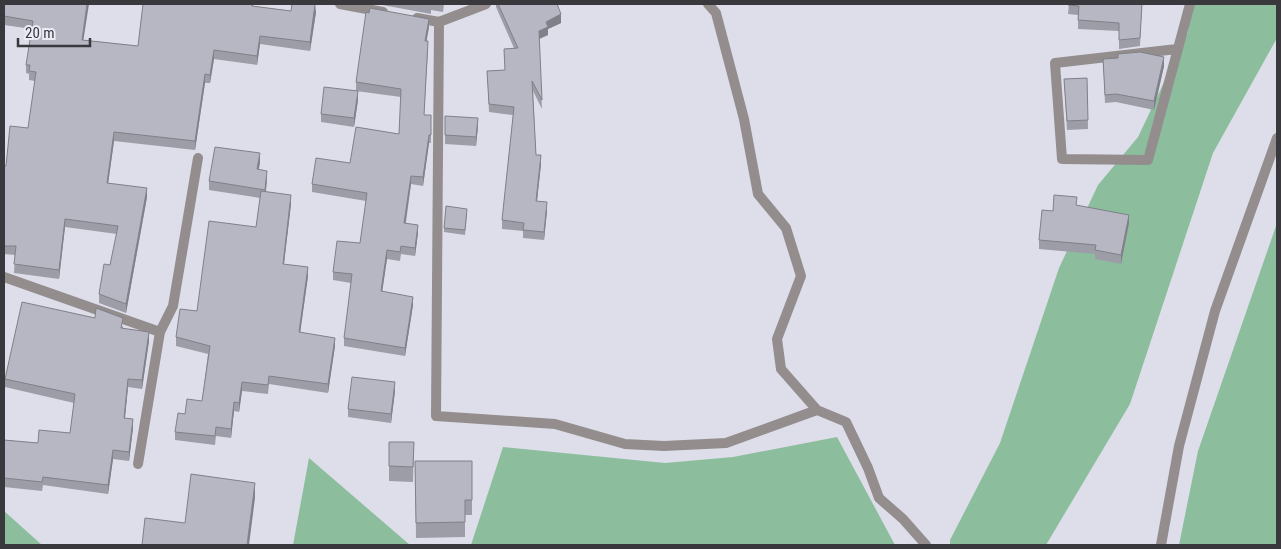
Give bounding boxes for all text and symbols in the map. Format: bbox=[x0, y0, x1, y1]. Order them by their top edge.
scale bar bbox=[18, 15, 90, 47]
text: 20 m bbox=[25, 24, 55, 42]

